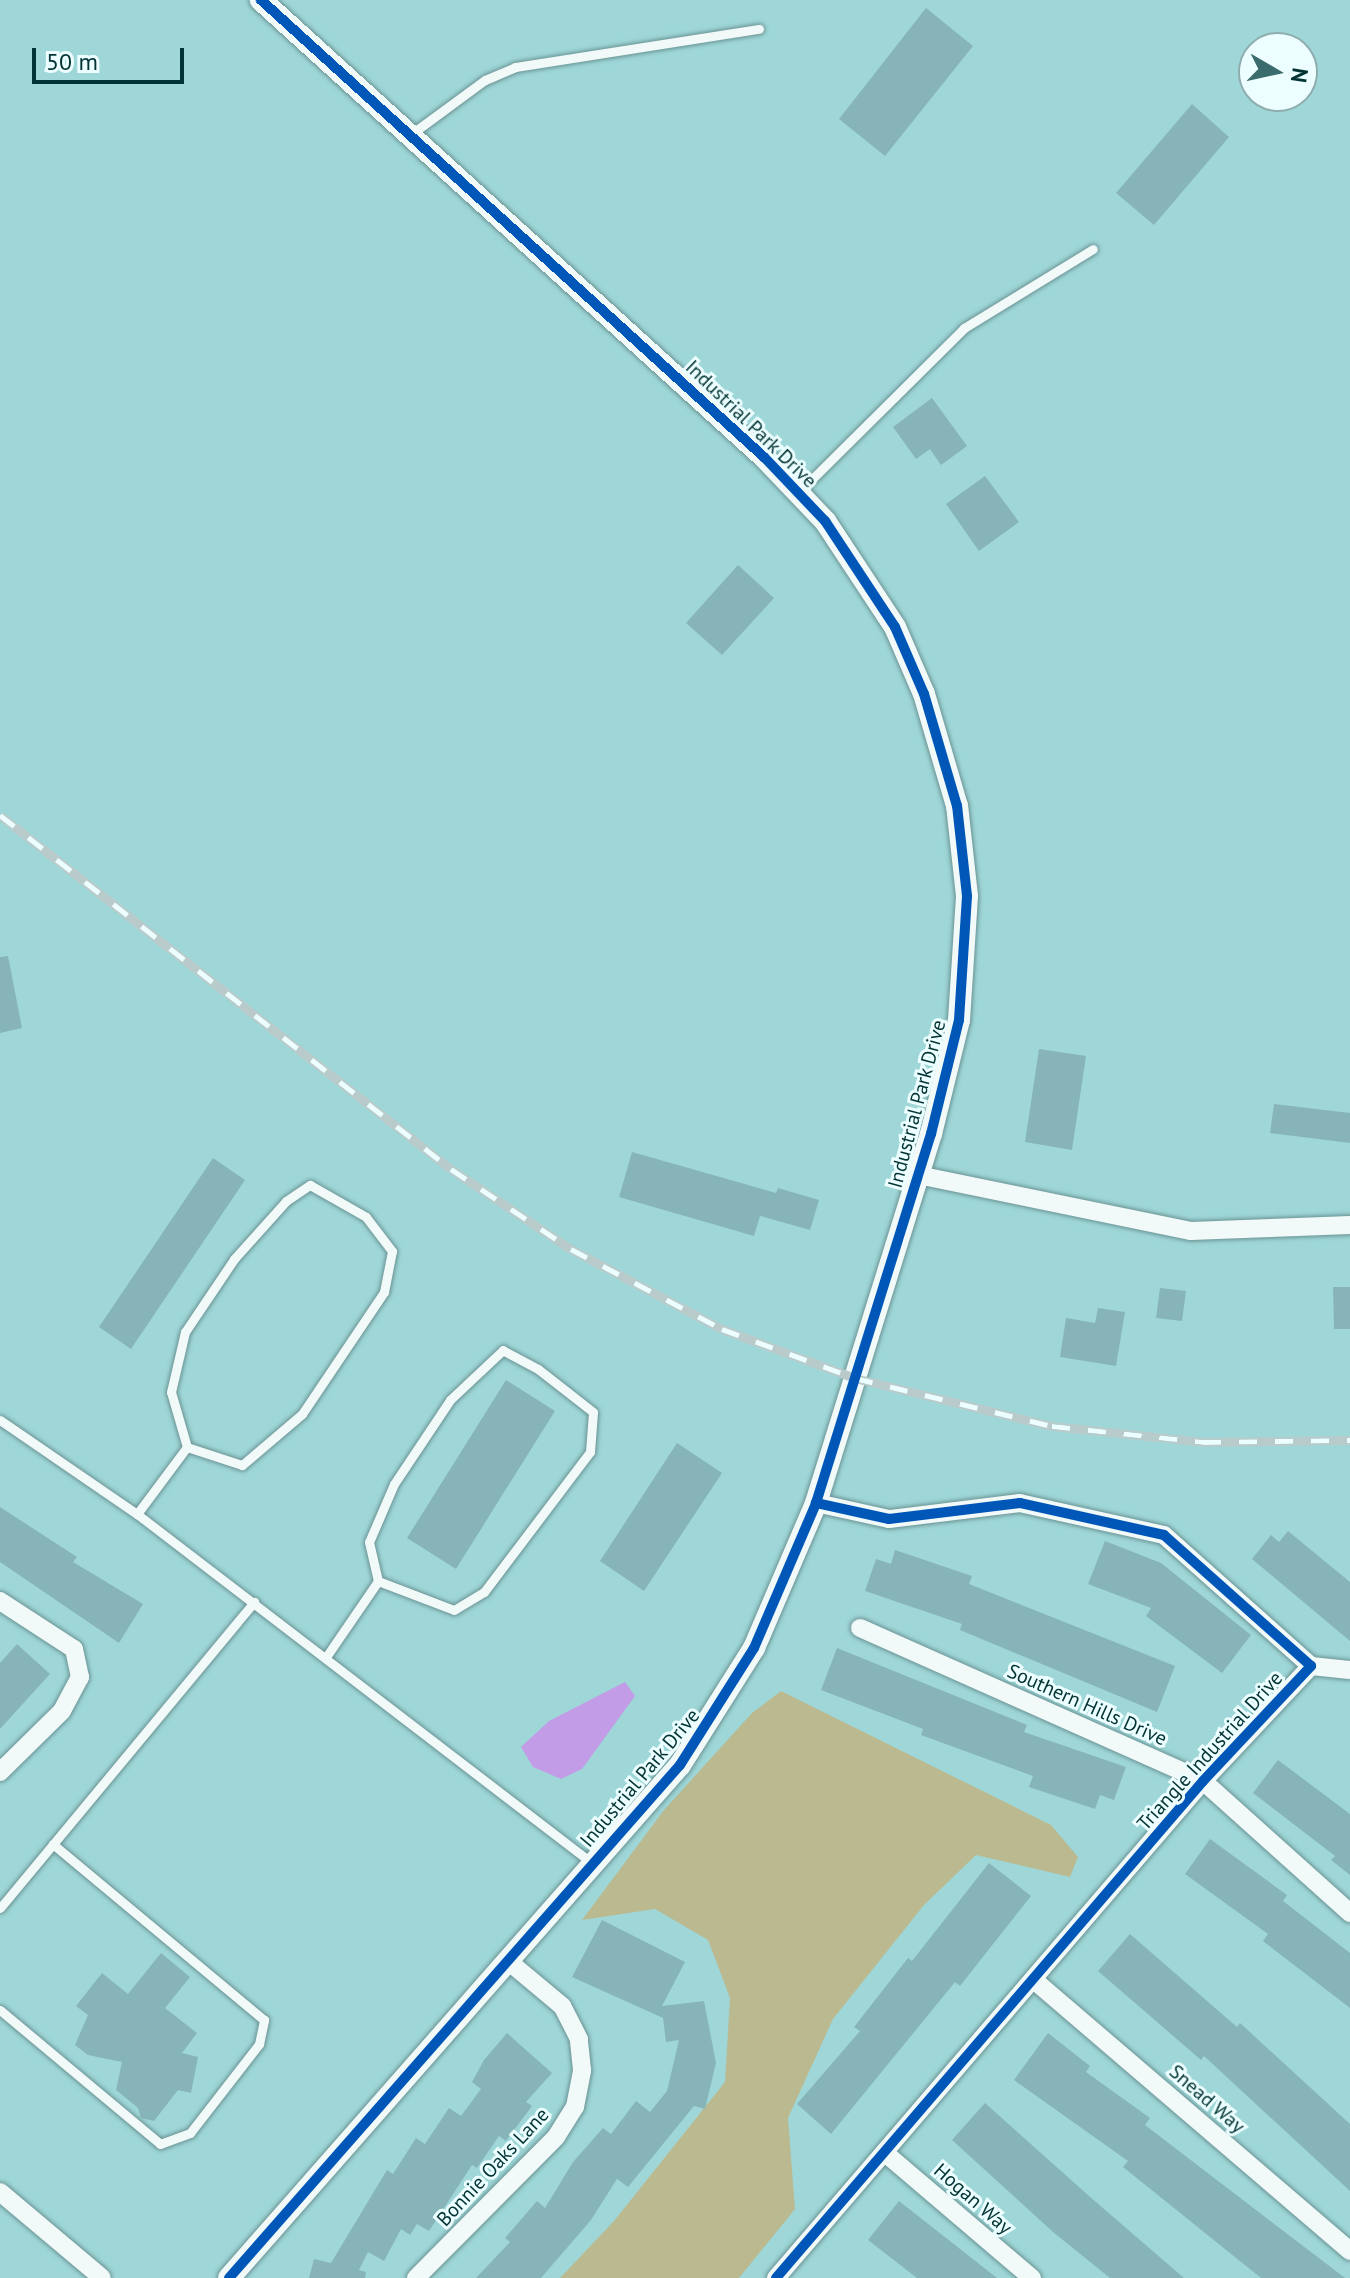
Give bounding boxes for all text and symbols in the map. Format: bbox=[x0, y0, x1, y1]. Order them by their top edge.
scale bar bbox=[36, 32, 188, 82]
north arrow bbox=[1238, 32, 1318, 112]
text: 50 m bbox=[46, 46, 98, 77]
text: N bbox=[1285, 66, 1315, 85]
street label: Industrial Park Drive bbox=[680, 355, 822, 493]
street label: Industrial Park Drive bbox=[883, 1017, 951, 1191]
street label: Southern Hills Drive bbox=[1003, 1659, 1171, 1751]
street label: Triangle Industrial Drive bbox=[1132, 1667, 1288, 1835]
street label: Industrial Park Drive bbox=[575, 1704, 705, 1852]
street label: Snead Way bbox=[1164, 2060, 1250, 2138]
street label: Bonnie Oaks Lane bbox=[432, 2103, 554, 2231]
street label: Hogan Way bbox=[929, 2158, 1017, 2240]

